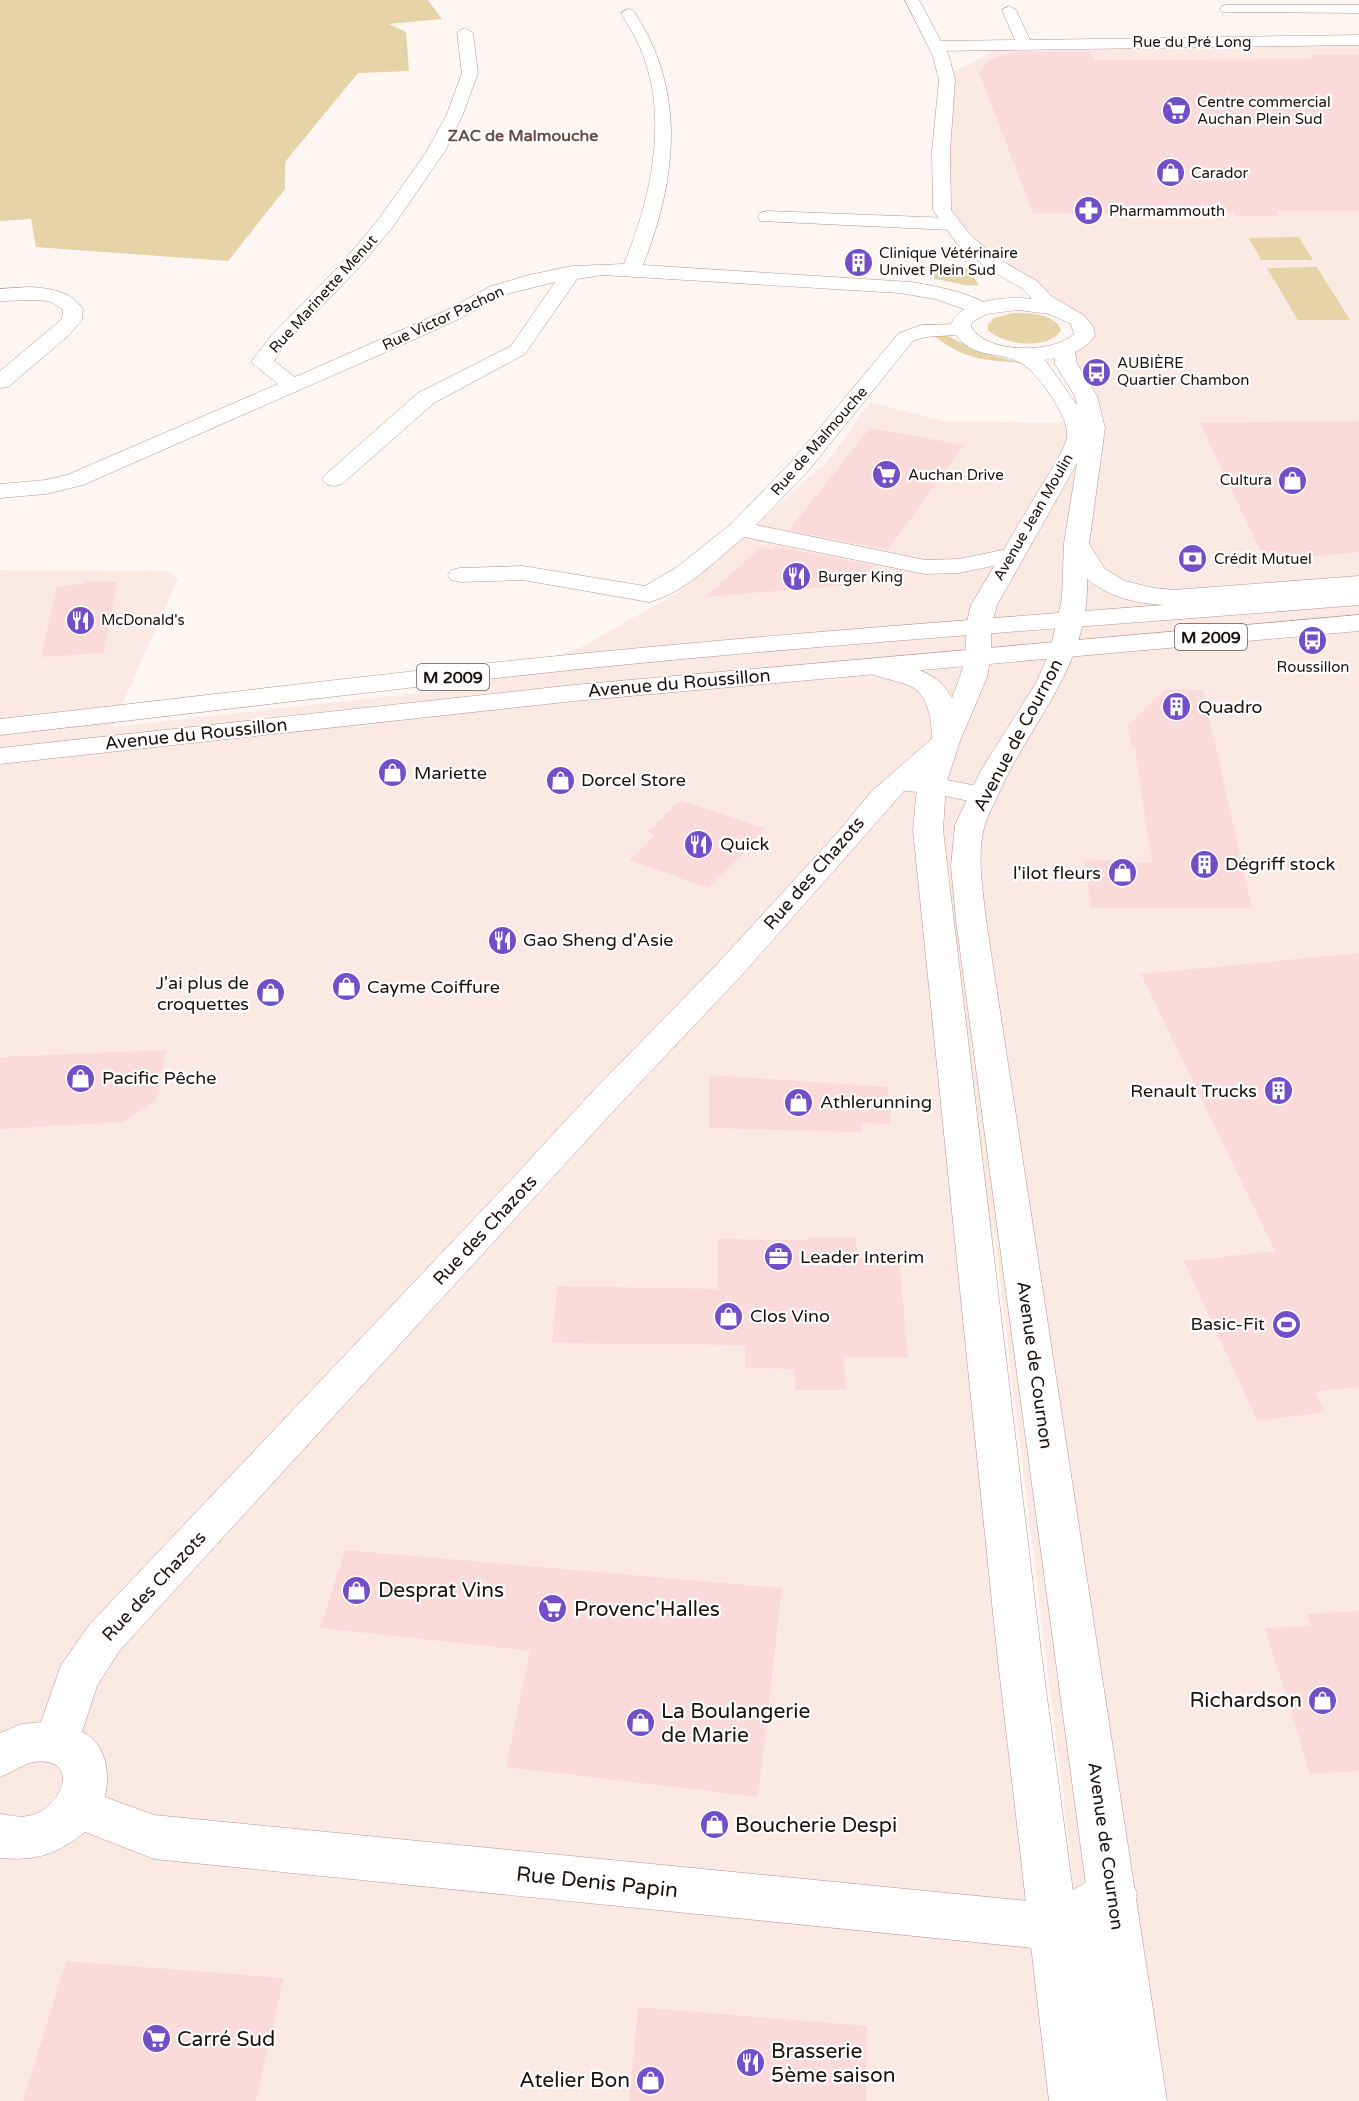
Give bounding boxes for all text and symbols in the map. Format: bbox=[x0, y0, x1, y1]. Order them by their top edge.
street label: Rue du Pré Long bbox=[1133, 33, 1251, 51]
place label: Centre commercial Auchan Plein Sud bbox=[1197, 93, 1331, 128]
supermarket icon: Centre commercial Auchan Plein Sud bbox=[1160, 95, 1192, 127]
district label: ZAC de Malmouche bbox=[448, 126, 598, 146]
shop icon: Carador bbox=[1154, 157, 1186, 189]
place label: Carador bbox=[1191, 164, 1249, 182]
pharmacy icon: Pharmammouth bbox=[1072, 195, 1104, 227]
place label: Pharmammouth bbox=[1109, 202, 1225, 220]
street label: Rue Marinette Menut bbox=[265, 231, 381, 357]
place label: Clinique Vétérinaire Univet Plein Sud bbox=[879, 244, 1018, 279]
building icon: Clinique Vétérinaire Univet Plein Sud bbox=[842, 246, 874, 278]
street label: Rue Victor Pachon bbox=[379, 282, 507, 354]
place label: AUBIÈRE Quartier Chambon bbox=[1117, 354, 1249, 389]
bus stop icon: AUBIÈRE Quartier Chambon bbox=[1080, 356, 1112, 388]
street label: Rue de Malmouche bbox=[767, 383, 871, 499]
street label: Avenue Jean Moulin bbox=[989, 450, 1077, 584]
supermarket icon: Auchan Drive bbox=[871, 459, 903, 491]
shop icon: Cultura bbox=[1277, 464, 1309, 496]
place label: Auchan Drive bbox=[908, 466, 1004, 484]
place label: Cultura bbox=[1220, 471, 1272, 489]
bank icon: Crédit Mutuel bbox=[1177, 543, 1209, 575]
place label: Crédit Mutuel bbox=[1214, 550, 1312, 568]
restaurant icon: Burger King bbox=[781, 561, 813, 593]
place label: Burger King bbox=[818, 568, 903, 586]
restaurant icon: McDonald's bbox=[64, 604, 96, 636]
place label: McDonald's bbox=[101, 611, 185, 629]
road number: M 2009 bbox=[1175, 624, 1247, 650]
bus stop icon: Roussillon bbox=[1297, 624, 1329, 656]
street label: Avenue de Cournon bbox=[969, 655, 1067, 815]
place label: Roussillon bbox=[1277, 658, 1349, 676]
road number: M 2009 bbox=[417, 664, 489, 690]
street label: Avenue du Roussillon bbox=[587, 664, 771, 702]
building icon: Quadro bbox=[1161, 691, 1193, 723]
place label: Quadro bbox=[1198, 696, 1263, 718]
street label: Avenue du Roussillon bbox=[104, 713, 288, 755]
shop icon: Mariette bbox=[377, 757, 409, 789]
place label: Mariette bbox=[414, 762, 487, 784]
shop icon: Dorcel Store bbox=[544, 764, 576, 796]
place label: Dorcel Store bbox=[581, 769, 686, 791]
street label: Rue des Chazots bbox=[759, 812, 869, 934]
restaurant icon: Quick bbox=[683, 828, 715, 860]
place label: Quick bbox=[720, 833, 770, 855]
building icon: Dégriff stock bbox=[1188, 848, 1220, 880]
place label: Dégriff stock bbox=[1225, 853, 1336, 875]
shop icon: l'ilot fleurs bbox=[1106, 857, 1138, 889]
place label: l'ilot fleurs bbox=[1013, 862, 1101, 884]
restaurant icon: Gao Sheng d'Asie bbox=[486, 924, 518, 956]
place label: Gao Sheng d'Asie bbox=[523, 929, 674, 951]
shop icon: Cayme Coiffure bbox=[330, 971, 362, 1003]
place label: J'ai plus de croquettes bbox=[156, 972, 249, 1015]
place label: Cayme Coiffure bbox=[367, 976, 500, 998]
shop icon: J'ai plus de croquettes bbox=[254, 977, 286, 1009]
shop icon: Pacific Pêche bbox=[65, 1062, 97, 1094]
place label: Pacific Pêche bbox=[102, 1067, 216, 1089]
building icon: Renault Trucks bbox=[1262, 1075, 1294, 1107]
place label: Renault Trucks bbox=[1130, 1080, 1257, 1102]
shop icon: Athlerunning bbox=[783, 1086, 815, 1118]
place label: Athlerunning bbox=[820, 1091, 932, 1113]
street label: Rue des Chazots bbox=[428, 1170, 542, 1290]
office icon: Leader Interim bbox=[763, 1241, 795, 1273]
place label: Leader Interim bbox=[800, 1246, 924, 1268]
street label: Avenue de Cournon bbox=[1012, 1280, 1058, 1450]
shop icon: Clos Vino bbox=[713, 1300, 745, 1332]
place label: Clos Vino bbox=[750, 1305, 830, 1327]
sports icon: Basic-Fit bbox=[1270, 1308, 1302, 1340]
place label: Basic-Fit bbox=[1190, 1313, 1265, 1335]
street label: Rue des Chazots bbox=[97, 1526, 211, 1646]
shop icon: Desprat Vins bbox=[341, 1574, 373, 1606]
place label: Desprat Vins bbox=[378, 1578, 504, 1603]
supermarket icon: Provenc'Halles bbox=[537, 1593, 569, 1625]
place label: Provenc'Halles bbox=[574, 1597, 720, 1622]
shop icon: Richardson bbox=[1307, 1684, 1339, 1716]
place label: Richardson bbox=[1189, 1688, 1302, 1713]
place label: La Boulangerie de Marie bbox=[661, 1699, 811, 1748]
shop icon: La Boulangerie de Marie bbox=[624, 1707, 656, 1739]
street label: Avenue de Cournon bbox=[1083, 1761, 1129, 1931]
shop icon: Boucherie Despi bbox=[698, 1809, 730, 1841]
place label: Boucherie Despi bbox=[735, 1813, 897, 1838]
street label: Rue Denis Papin bbox=[515, 1862, 679, 1903]
supermarket icon: Carré Sud bbox=[140, 2023, 172, 2055]
place label: Carré Sud bbox=[177, 2027, 275, 2052]
place label: Brasserie 5ème saison bbox=[771, 2039, 895, 2088]
restaurant icon: Brasserie 5ème saison bbox=[734, 2047, 766, 2079]
shop icon: Atelier Bon bbox=[635, 2064, 667, 2096]
place label: Atelier Bon bbox=[519, 2068, 630, 2093]

